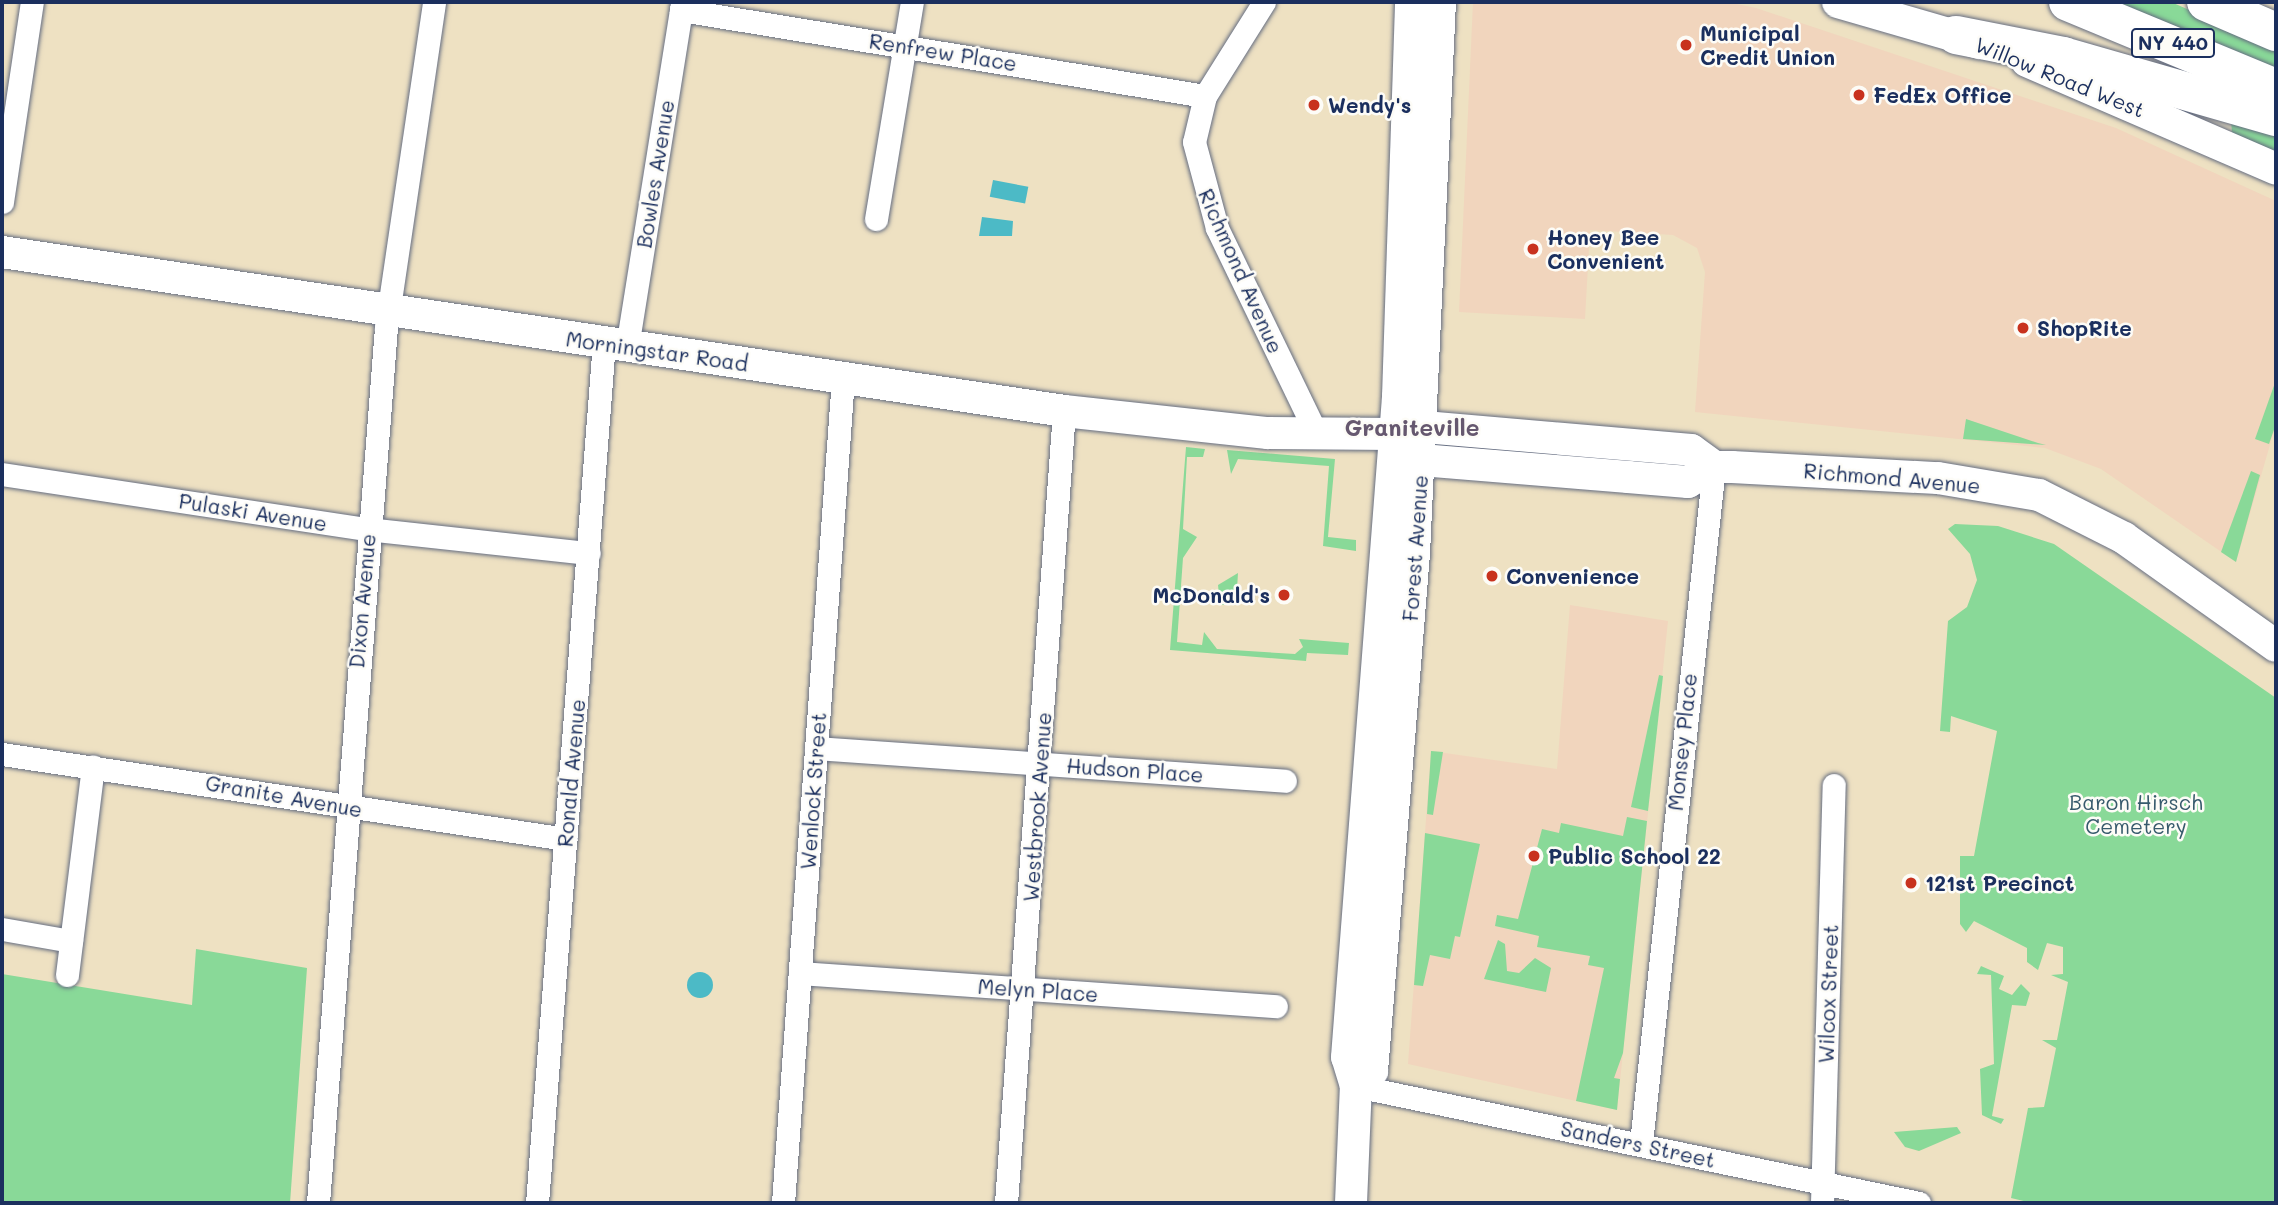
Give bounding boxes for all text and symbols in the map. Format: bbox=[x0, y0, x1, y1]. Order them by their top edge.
place label: Municipal Credit Union bbox=[1700, 20, 1835, 70]
street label: Renfrew Place bbox=[867, 28, 1019, 76]
road number: NY 440 bbox=[2129, 28, 2217, 58]
street label: Willow Road West bbox=[1971, 31, 2149, 123]
marker: Municipal Credit Union bbox=[1678, 37, 1694, 53]
place label: FedEx Office bbox=[1873, 82, 2012, 108]
marker: FedEx Office bbox=[1851, 87, 1867, 103]
place label: Wendy's bbox=[1328, 92, 1411, 118]
marker: Wendy's bbox=[1306, 97, 1322, 113]
street label: Bowles Avenue bbox=[631, 98, 679, 250]
street label: Richmond Avenue bbox=[1193, 185, 1289, 357]
place label: Honey Bee Convenient bbox=[1547, 224, 1664, 274]
marker: Honey Bee Convenient bbox=[1525, 241, 1541, 257]
place label: ShopRite bbox=[2037, 315, 2132, 341]
marker: ShopRite bbox=[2015, 320, 2031, 336]
street label: Morningstar Road bbox=[564, 326, 750, 376]
district label: Graniteville bbox=[1344, 413, 1480, 441]
street label: Richmond Avenue bbox=[1802, 458, 1982, 498]
street label: Forest Avenue bbox=[1397, 474, 1433, 622]
street label: Pulaski Avenue bbox=[177, 488, 329, 536]
street label: Dixon Avenue bbox=[344, 533, 380, 669]
place label: Convenience bbox=[1506, 563, 1639, 589]
marker: Convenience bbox=[1484, 568, 1500, 584]
place label: McDonald's bbox=[1153, 582, 1270, 608]
marker: McDonald's bbox=[1276, 587, 1292, 603]
street label: Monsey Place bbox=[1662, 672, 1702, 812]
street label: Ronald Avenue bbox=[552, 698, 590, 848]
street label: Wenlock Street bbox=[795, 711, 831, 871]
street label: Westbrook Avenue bbox=[1018, 711, 1056, 903]
street label: Hudson Place bbox=[1066, 753, 1204, 787]
street label: Granite Avenue bbox=[204, 770, 364, 822]
park label: Baron Hirsch Cemetery bbox=[2069, 789, 2203, 839]
place label: Public School 22 bbox=[1548, 843, 1721, 869]
marker: Public School 22 bbox=[1526, 848, 1542, 864]
place label: 121st Precinct bbox=[1925, 870, 2074, 896]
marker: 121st Precinct bbox=[1903, 875, 1919, 891]
street label: Wilcox Street bbox=[1813, 924, 1843, 1064]
street label: Melyn Place bbox=[977, 973, 1099, 1007]
street label: Sanders Street bbox=[1559, 1115, 1717, 1173]

